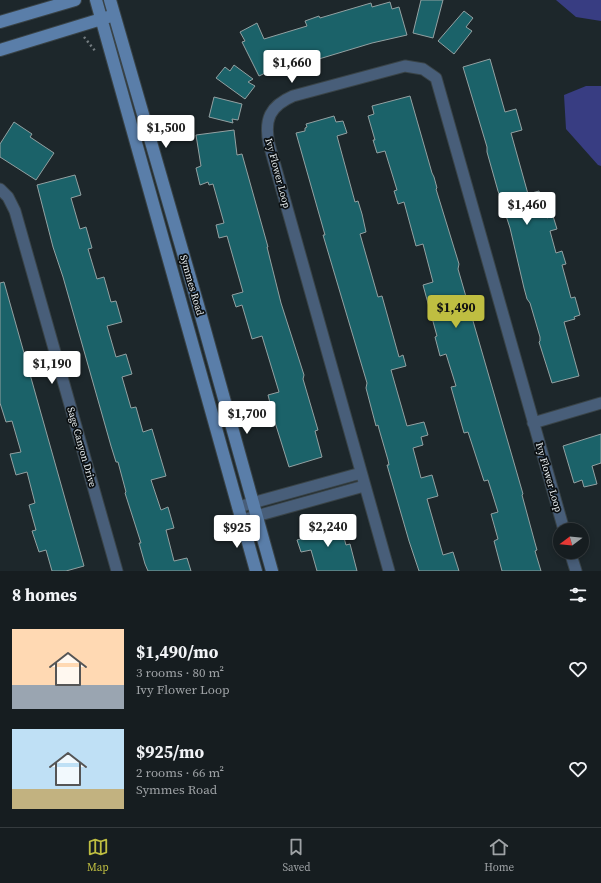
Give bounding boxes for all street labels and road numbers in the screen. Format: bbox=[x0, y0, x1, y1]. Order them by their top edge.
street label: Ivy Flower Loop bbox=[262, 137, 294, 210]
street label: Symmes Road bbox=[177, 253, 207, 317]
street label: Sage Canyon Drive bbox=[64, 405, 100, 489]
street label: Ivy Flower Loop bbox=[533, 441, 565, 514]

